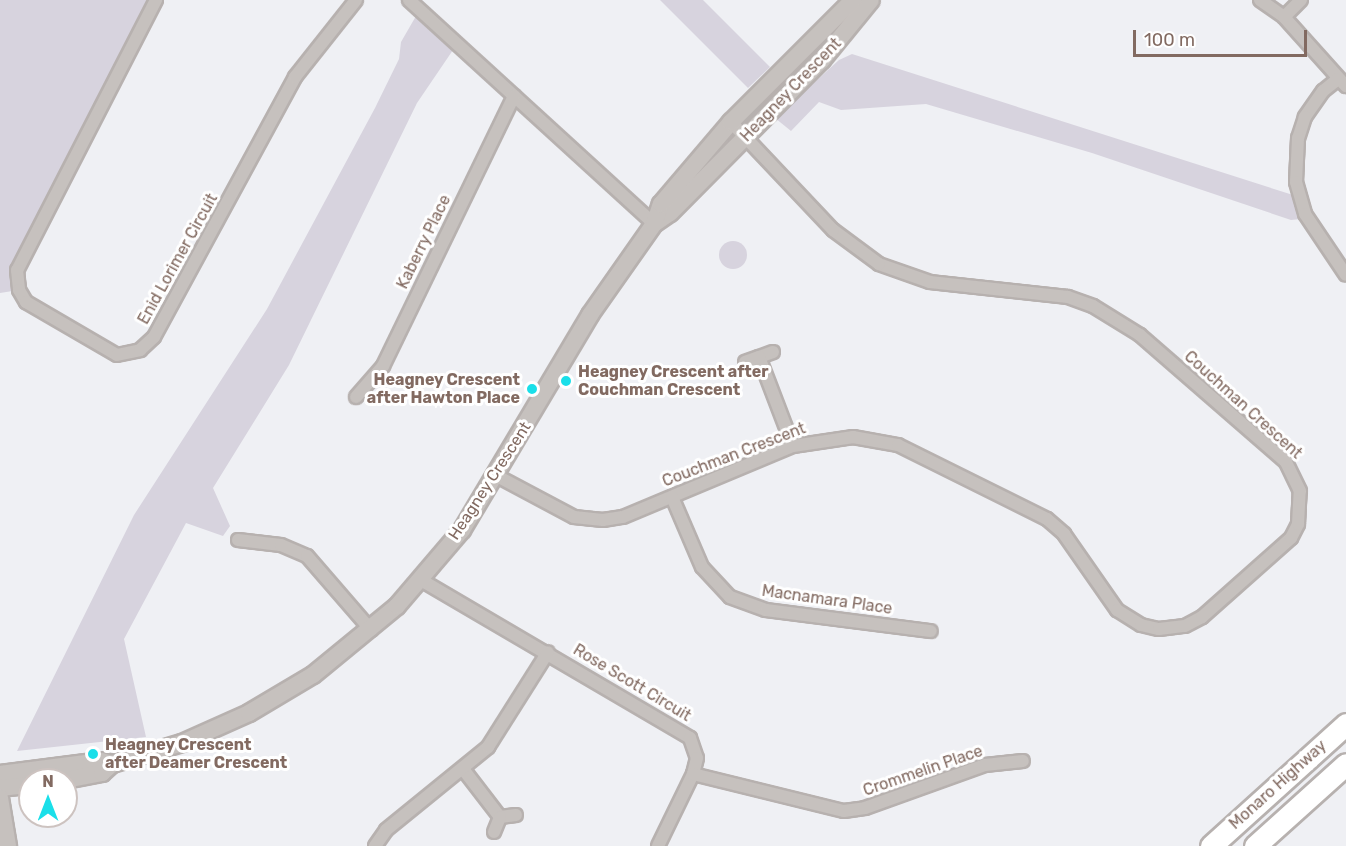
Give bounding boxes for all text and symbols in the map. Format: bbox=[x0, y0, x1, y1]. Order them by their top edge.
scale bar bbox=[1136, 18, 1310, 56]
text: 100 m bbox=[1144, 29, 1195, 51]
street label: Heagney Crescent bbox=[736, 34, 846, 146]
street label: Enid Lorimer Circuit bbox=[134, 190, 222, 328]
street label: Kaberry Place bbox=[393, 192, 455, 292]
street label: Couchman Crescent bbox=[1180, 347, 1306, 463]
place label: Heagney Crescent after Couchman Crescent bbox=[578, 362, 769, 400]
place label: Heagney Crescent after Hawton Place bbox=[367, 370, 520, 408]
marker: Heagney Crescent after Couchman Crescent bbox=[559, 374, 573, 388]
marker: Heagney Crescent after Hawton Place bbox=[525, 382, 539, 396]
street label: Heagney Crescent bbox=[445, 418, 535, 544]
street label: Couchman Crescent bbox=[660, 419, 808, 491]
street label: Macnamara Place bbox=[761, 581, 893, 619]
street label: Rose Scott Circuit bbox=[570, 640, 694, 726]
place label: Heagney Crescent after Deamer Crescent bbox=[105, 735, 288, 773]
street label: Monaro Highway bbox=[1226, 736, 1330, 834]
street label: Crommelin Place bbox=[861, 742, 985, 800]
marker: Heagney Crescent after Deamer Crescent bbox=[86, 747, 100, 761]
north arrow bbox=[18, 768, 78, 828]
text: N bbox=[42, 772, 54, 791]

